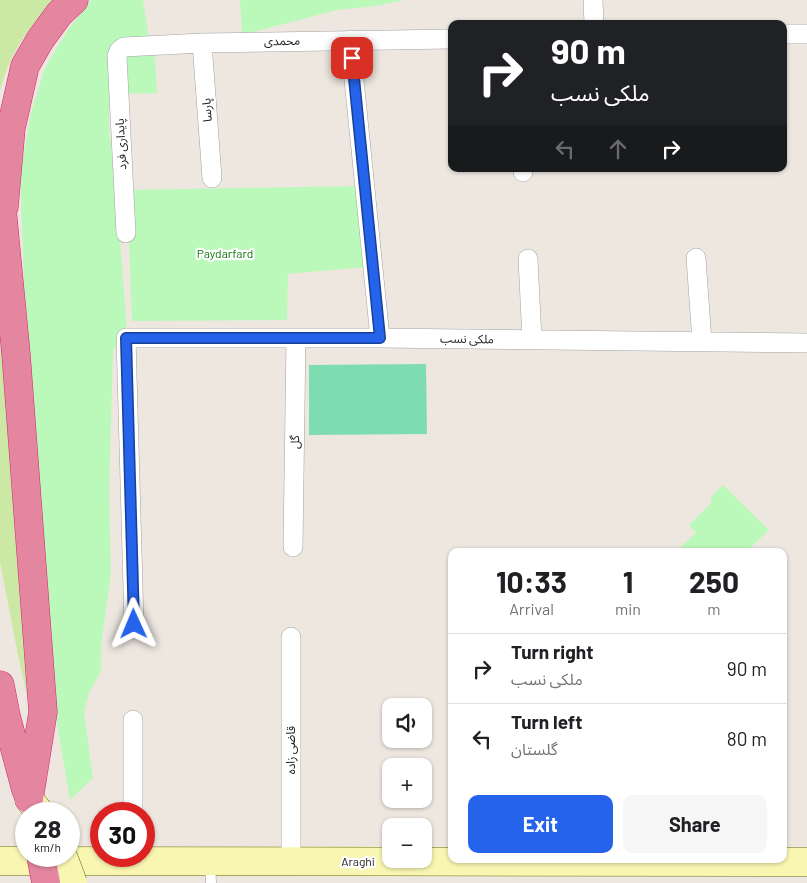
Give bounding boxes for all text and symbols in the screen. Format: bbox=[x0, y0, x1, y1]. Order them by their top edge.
text: 90 m bbox=[551, 29, 626, 71]
street label: محمدی bbox=[264, 33, 300, 48]
pin bbox=[331, 37, 373, 79]
icon: right bbox=[468, 40, 533, 105]
icon: arrive bbox=[338, 44, 366, 72]
text: ملکی نسب bbox=[551, 79, 650, 105]
street label: پارسا bbox=[198, 97, 216, 123]
street label: پایداری فرد bbox=[112, 118, 130, 170]
icon: left bbox=[551, 135, 579, 163]
icon: ahead bbox=[604, 135, 632, 163]
icon: right bbox=[657, 135, 685, 163]
park label: Paydarfard bbox=[197, 246, 253, 260]
street label: ملکی نسب bbox=[440, 331, 494, 347]
street label: گل bbox=[287, 434, 302, 449]
text: 10:33 bbox=[496, 563, 567, 599]
text: 1 bbox=[623, 563, 633, 599]
text: 250 bbox=[689, 563, 739, 599]
position arrow bbox=[107, 597, 159, 649]
text: Arrival bbox=[509, 599, 554, 618]
text: min bbox=[615, 599, 641, 618]
text: m bbox=[707, 599, 721, 618]
text: Turn right bbox=[511, 640, 593, 663]
icon: right bbox=[468, 655, 496, 683]
text: 90 m bbox=[727, 657, 767, 680]
text: ملکی نسب bbox=[511, 669, 583, 688]
map controls bbox=[382, 698, 432, 868]
button: sound bbox=[382, 698, 432, 748]
text: Turn left bbox=[511, 710, 582, 733]
icon: left bbox=[468, 725, 496, 753]
street label: قاضی زاده bbox=[283, 726, 298, 774]
text: 80 m bbox=[727, 727, 767, 750]
text: گلستان bbox=[511, 739, 558, 758]
button: + bbox=[382, 758, 432, 808]
button: Exit bbox=[468, 795, 613, 853]
button: Share bbox=[623, 795, 767, 853]
speed limit sign: 30 bbox=[90, 802, 155, 867]
text: 28 bbox=[34, 813, 61, 843]
button: − bbox=[382, 818, 432, 868]
text: km/h bbox=[34, 840, 61, 854]
street label: Araghi bbox=[341, 854, 375, 868]

